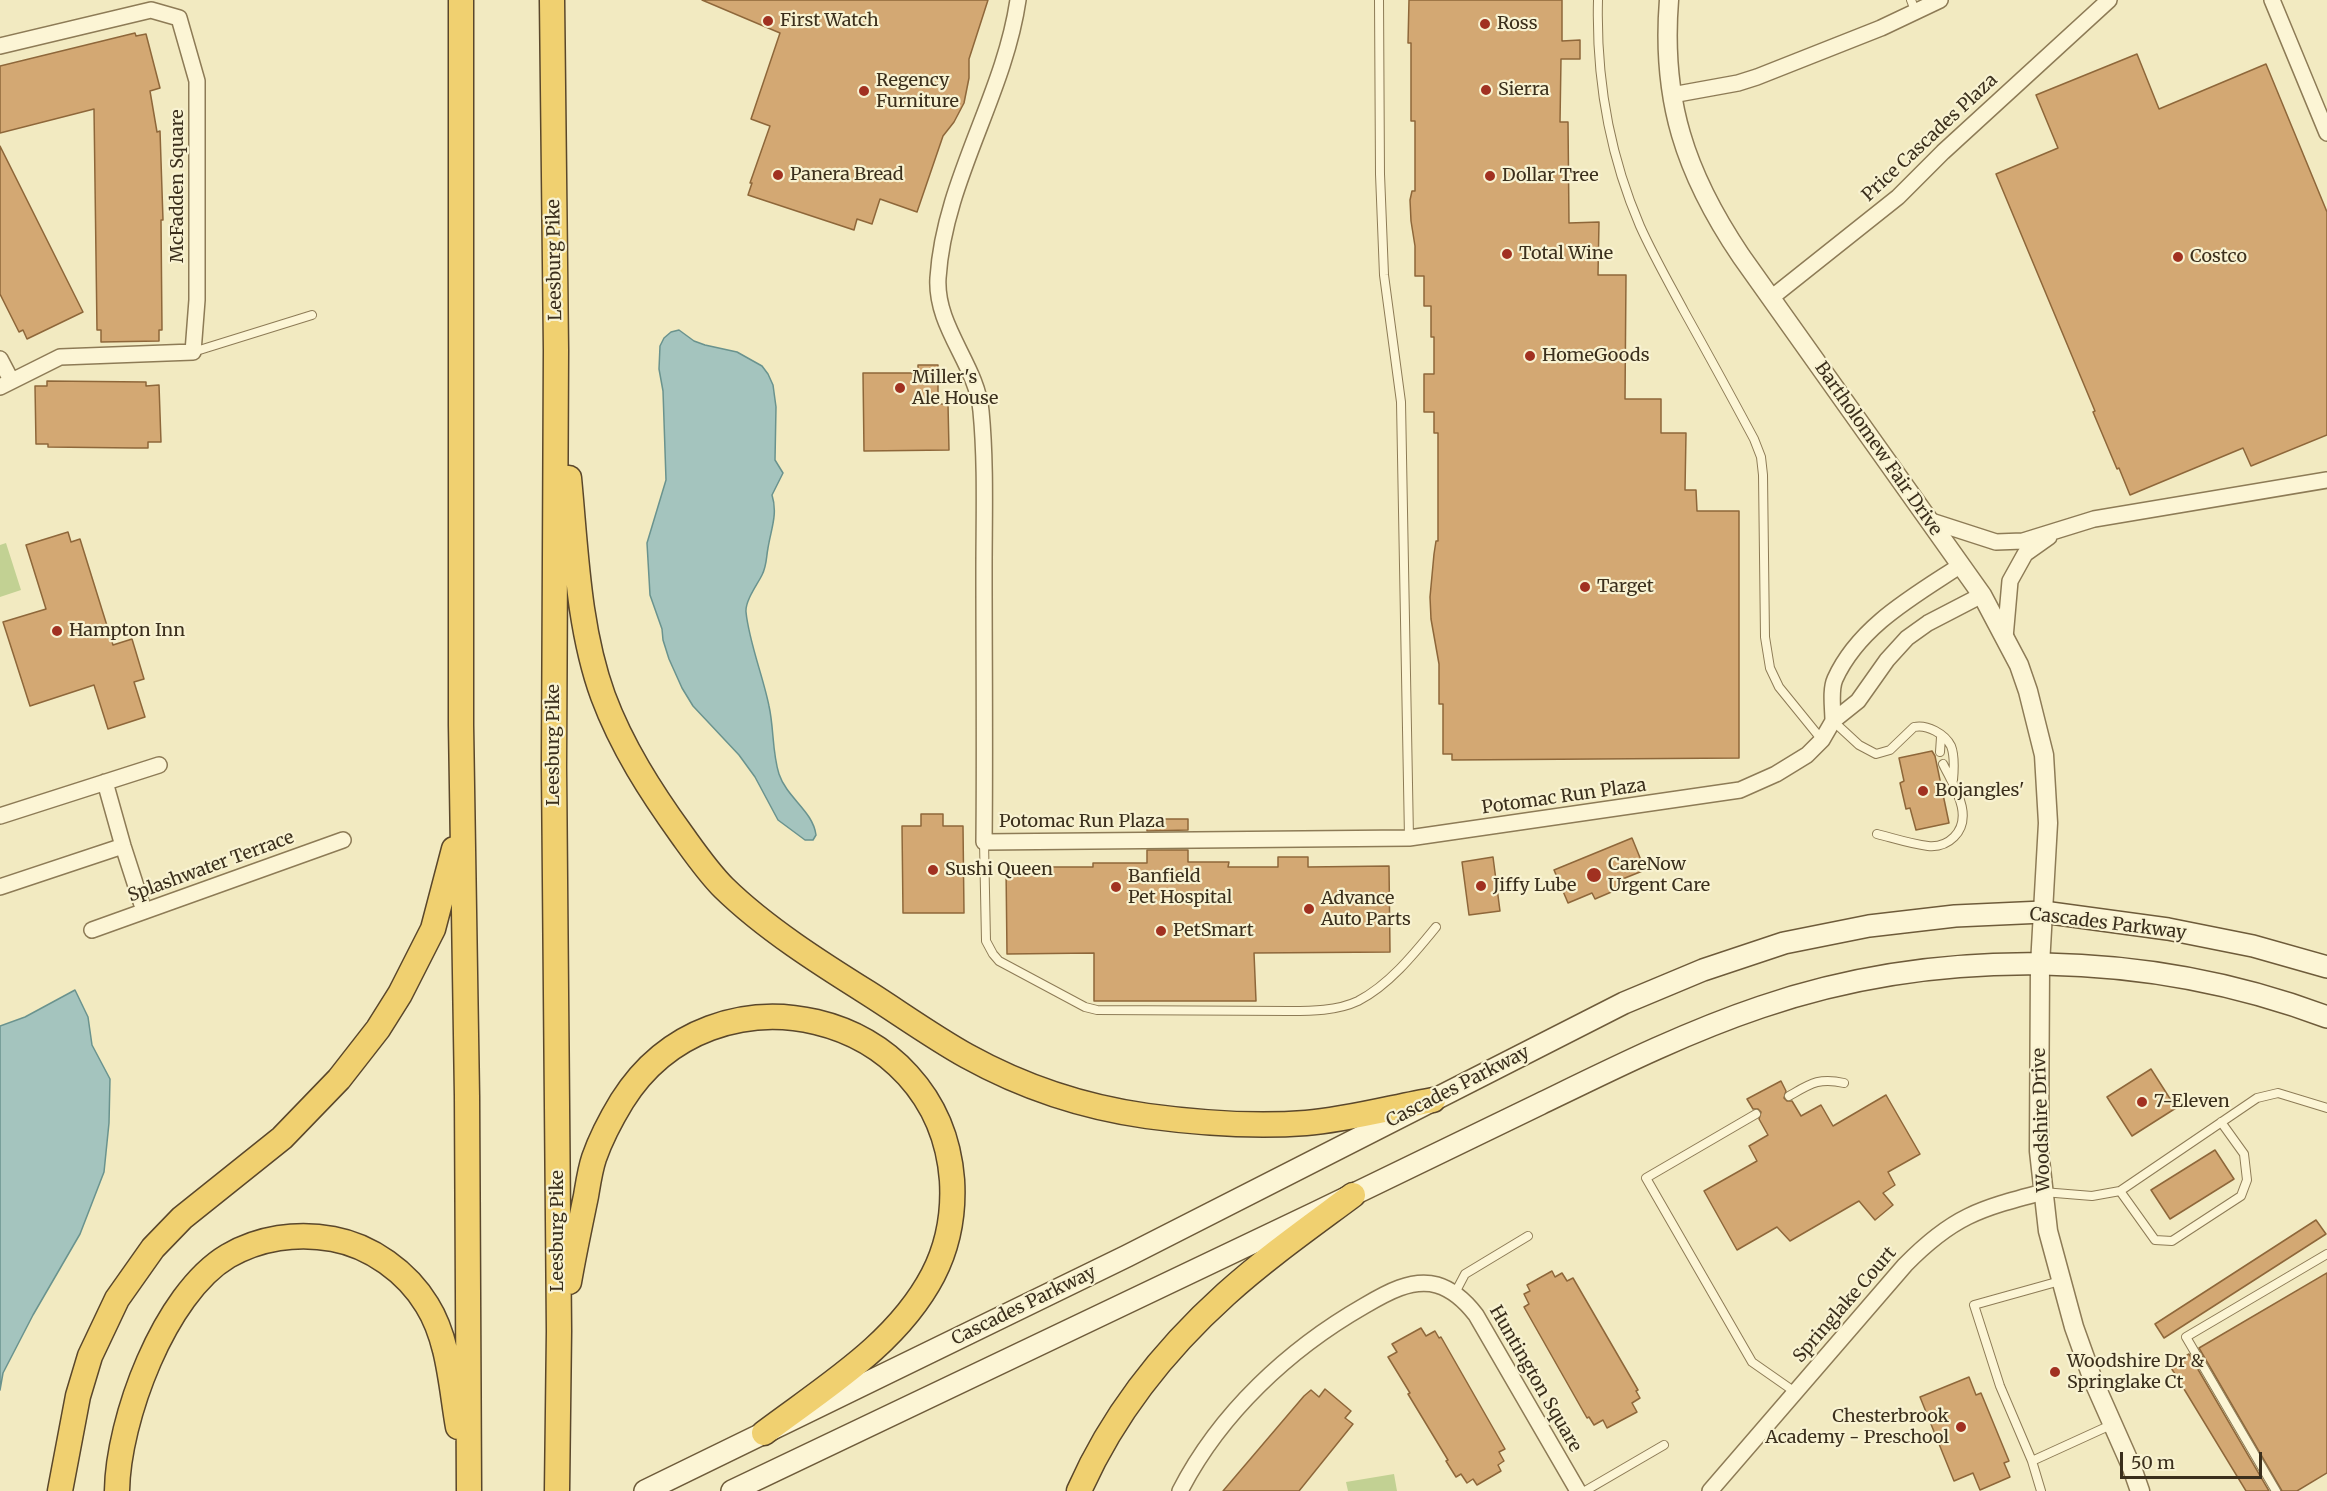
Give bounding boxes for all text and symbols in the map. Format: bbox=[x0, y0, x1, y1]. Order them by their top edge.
place label: First Watch bbox=[780, 10, 879, 32]
place label: Ross bbox=[1497, 13, 1537, 35]
marker: First Watch bbox=[761, 14, 775, 28]
marker: Ross bbox=[1478, 17, 1492, 31]
place label: Regency Furniture bbox=[876, 70, 959, 112]
street label: Price Cascades Plaza bbox=[1858, 70, 2002, 206]
place label: Sierra bbox=[1498, 79, 1549, 101]
marker: Sierra bbox=[1479, 83, 1493, 97]
marker: Regency Furniture bbox=[857, 84, 871, 98]
street label: McFadden Square bbox=[167, 109, 189, 263]
place label: Panera Bread bbox=[790, 164, 904, 186]
place label: Dollar Tree bbox=[1502, 165, 1599, 187]
marker: Panera Bread bbox=[771, 168, 785, 182]
marker: Dollar Tree bbox=[1483, 169, 1497, 183]
street label: Leesburg Pike bbox=[543, 199, 567, 321]
place label: Total Wine bbox=[1519, 243, 1613, 265]
place label: Costco bbox=[2190, 246, 2247, 268]
marker: Total Wine bbox=[1500, 247, 1514, 261]
marker: Costco bbox=[2171, 250, 2185, 264]
place label: HomeGoods bbox=[1542, 345, 1650, 367]
marker: HomeGoods bbox=[1523, 349, 1537, 363]
street label: Bartholomew Fair Drive bbox=[1810, 358, 1946, 540]
place label: Miller's Ale House bbox=[912, 367, 998, 410]
marker: Miller's Ale House bbox=[893, 381, 907, 395]
place label: Target bbox=[1597, 576, 1654, 598]
marker: Target bbox=[1578, 580, 1592, 594]
place label: Hampton Inn bbox=[69, 620, 185, 642]
marker: Hampton Inn bbox=[50, 624, 64, 638]
street label: Leesburg Pike bbox=[543, 684, 565, 806]
street label: Potomac Run Plaza bbox=[1480, 775, 1648, 819]
place label: Bojangles' bbox=[1935, 780, 2024, 802]
marker: Bojangles' bbox=[1916, 784, 1930, 798]
street label: Potomac Run Plaza bbox=[999, 811, 1165, 833]
street label: Splashwater Terrace bbox=[125, 827, 297, 907]
place label: CareNow Urgent Care bbox=[1608, 854, 1710, 896]
place label: Sushi Queen bbox=[945, 859, 1053, 881]
marker: Sushi Queen bbox=[926, 863, 940, 877]
place label: Banfield Pet Hospital bbox=[1128, 866, 1232, 908]
marker: CareNow Urgent Care bbox=[1585, 866, 1603, 884]
place label: Jiffy Lube bbox=[1493, 875, 1576, 897]
marker: Jiffy Lube bbox=[1474, 879, 1488, 893]
marker: Banfield Pet Hospital bbox=[1109, 880, 1123, 894]
place label: Advance Auto Parts bbox=[1321, 888, 1411, 930]
marker: Advance Auto Parts bbox=[1302, 902, 1316, 916]
street label: Cascades Parkway bbox=[2028, 904, 2188, 944]
place label: PetSmart bbox=[1173, 920, 1254, 942]
marker: PetSmart bbox=[1154, 924, 1168, 938]
street label: Cascades Parkway bbox=[1383, 1042, 1533, 1132]
street label: Woodshire Drive bbox=[2029, 1048, 2055, 1192]
place label: 7-Eleven bbox=[2154, 1091, 2230, 1113]
marker: 7-Eleven bbox=[2135, 1095, 2149, 1109]
street label: Leesburg Pike bbox=[547, 1170, 569, 1292]
street label: Springlake Court bbox=[1789, 1243, 1901, 1367]
street label: Cascades Parkway bbox=[948, 1262, 1100, 1350]
street label: Huntington Square bbox=[1484, 1302, 1586, 1456]
place label: Woodshire Dr & Springlake Ct bbox=[2067, 1351, 2204, 1394]
marker: Woodshire Dr & Springlake Ct bbox=[2048, 1365, 2062, 1379]
place label: Chesterbrook Academy - Preschool bbox=[1765, 1406, 1949, 1448]
marker: Chesterbrook Academy - Preschool bbox=[1954, 1420, 1968, 1434]
scale bar bbox=[2123, 1440, 2266, 1478]
text: 50 m bbox=[2131, 1451, 2175, 1474]

